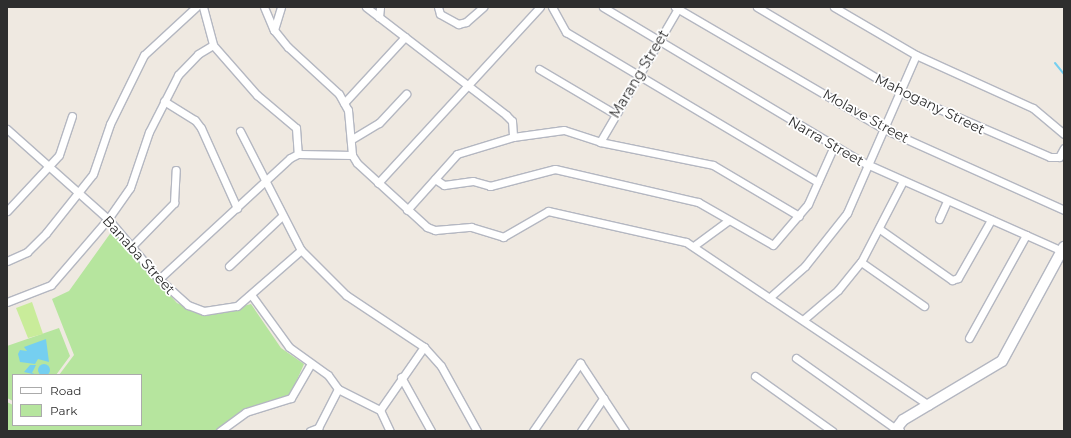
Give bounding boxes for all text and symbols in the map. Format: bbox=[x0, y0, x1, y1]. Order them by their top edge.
street label: Marang Street bbox=[606, 27, 672, 121]
street label: Mahogany Street bbox=[872, 70, 988, 138]
street label: Molave Street bbox=[820, 85, 912, 147]
street label: Narra Street bbox=[785, 113, 867, 169]
street label: Banaba Street bbox=[99, 212, 179, 298]
legend bbox=[12, 374, 142, 426]
text: Road bbox=[50, 383, 81, 398]
text: Park bbox=[50, 403, 77, 418]

